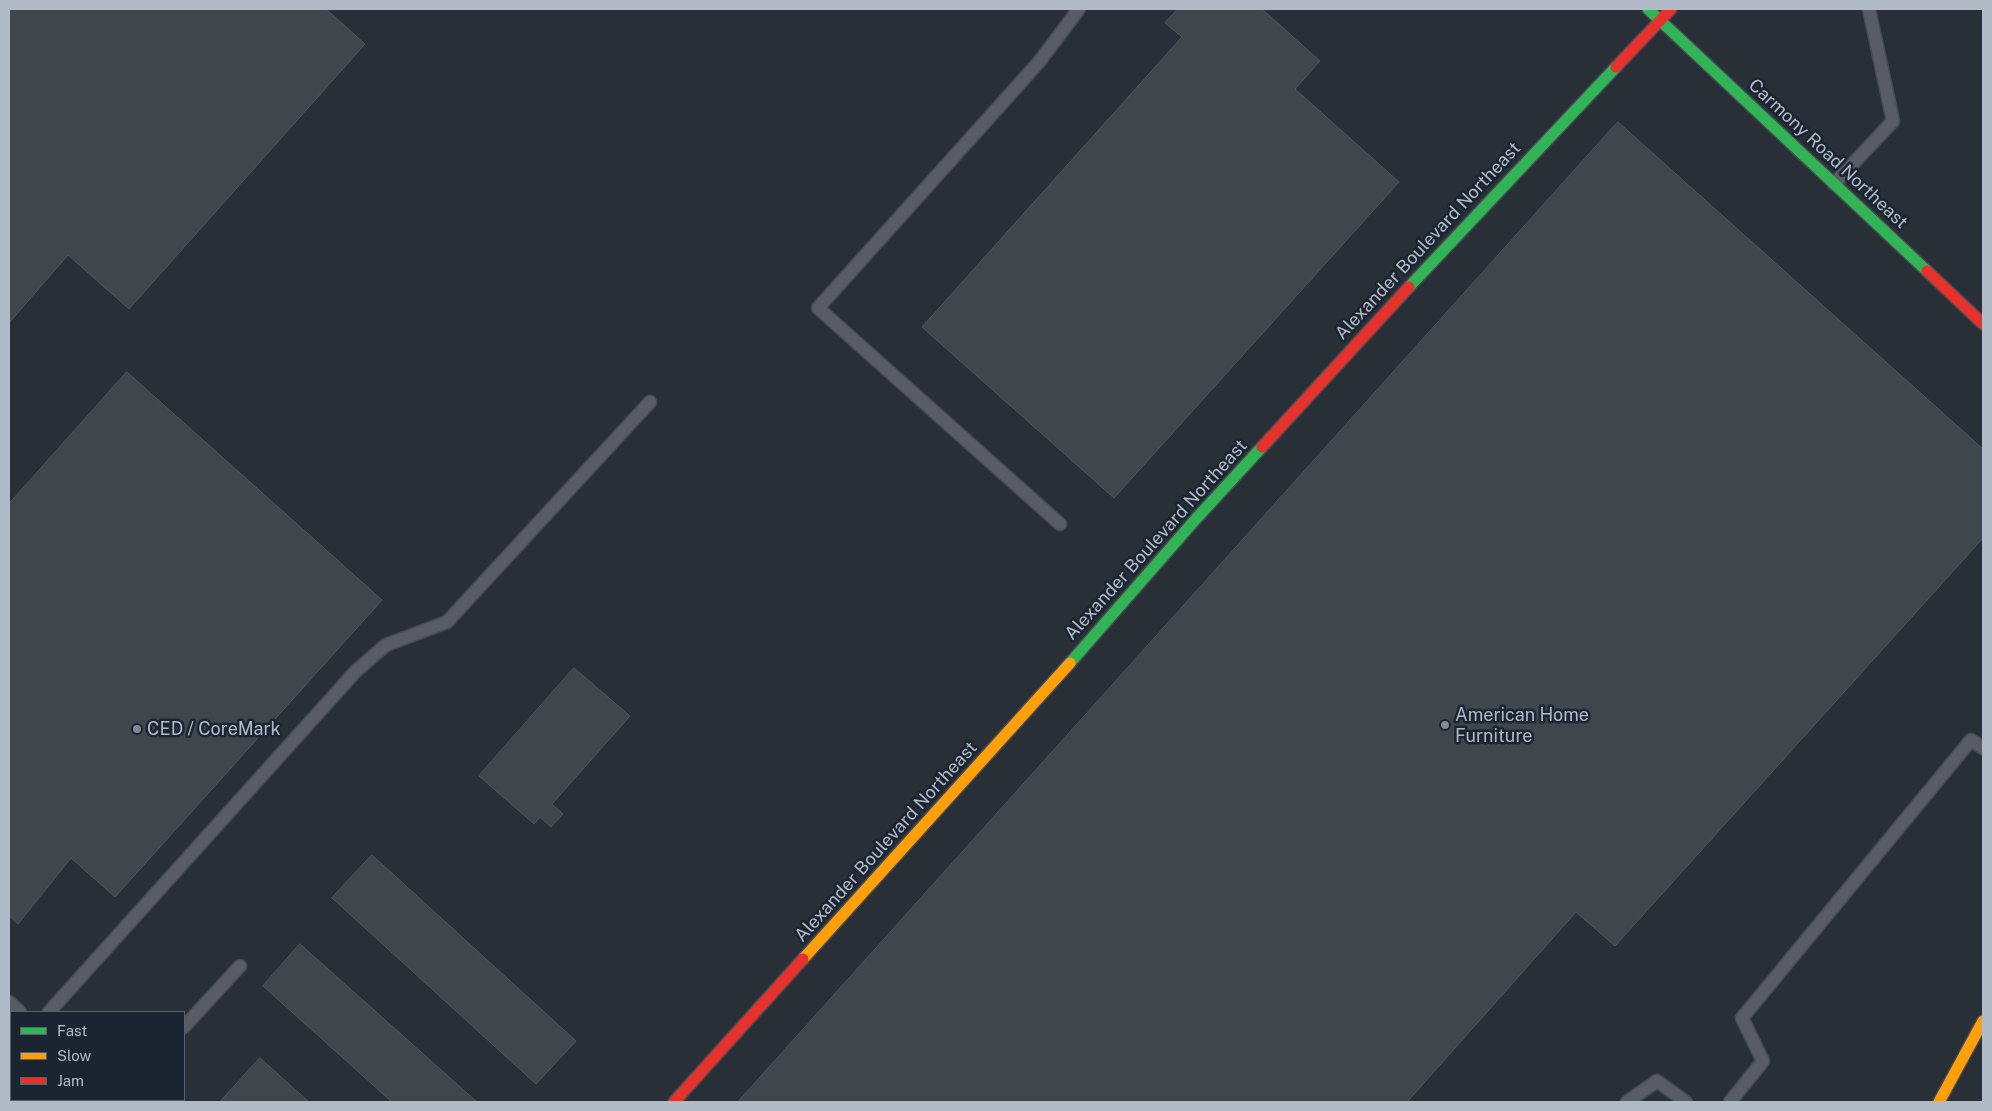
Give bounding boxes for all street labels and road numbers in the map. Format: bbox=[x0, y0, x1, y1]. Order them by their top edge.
street label: Carmony Road Northeast bbox=[1744, 75, 1912, 233]
street label: Alexander Boulevard Northeast bbox=[1331, 138, 1525, 344]
street label: Alexander Boulevard Northeast bbox=[1060, 435, 1252, 645]
street label: Alexander Boulevard Northeast bbox=[790, 737, 982, 947]

